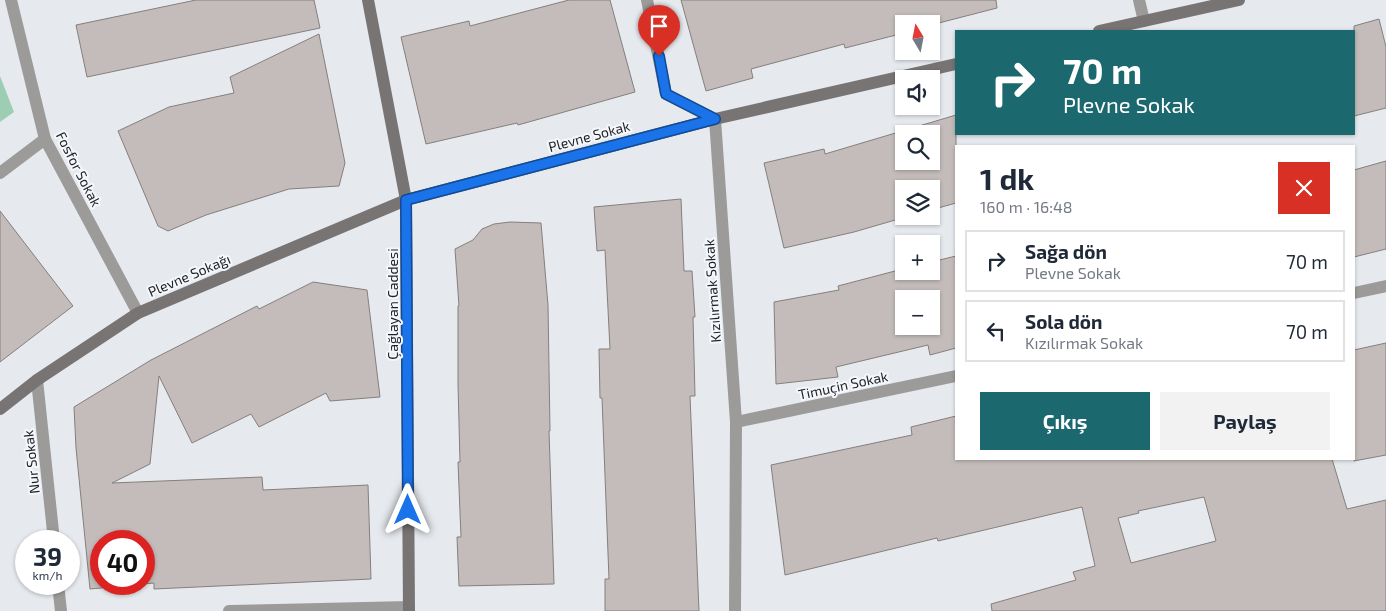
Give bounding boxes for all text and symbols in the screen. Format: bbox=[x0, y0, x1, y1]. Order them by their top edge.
pin bbox=[638, 5, 680, 56]
icon: arrive bbox=[645, 12, 673, 40]
north arrow bbox=[895, 15, 940, 60]
map controls bbox=[895, 15, 940, 335]
text: 70 m bbox=[1063, 49, 1142, 91]
icon: right bbox=[980, 50, 1045, 115]
button: sound bbox=[895, 70, 940, 115]
text: Plevne Sokak bbox=[1063, 91, 1195, 117]
street label: Plevne Sokak bbox=[546, 117, 632, 155]
button: search bbox=[895, 125, 940, 170]
street label: Fosfor Sokak bbox=[53, 129, 105, 209]
text: 1 dk bbox=[980, 160, 1034, 196]
button: close bbox=[1278, 162, 1330, 214]
button: layers bbox=[895, 180, 940, 225]
text: 160 m · 16:48 bbox=[980, 197, 1073, 216]
button: + bbox=[895, 235, 940, 280]
street label: Kızılırmak Sokak bbox=[700, 239, 724, 343]
text: Sağa dön bbox=[1025, 240, 1107, 263]
icon: right bbox=[982, 247, 1010, 275]
street label: Çağlayan Caddesi bbox=[384, 248, 402, 360]
street label: Plevne Sokağı bbox=[145, 250, 233, 300]
text: 70 m bbox=[1286, 250, 1328, 273]
text: Plevne Sokak bbox=[1025, 263, 1121, 282]
button: − bbox=[895, 290, 940, 335]
text: Sola dön bbox=[1025, 310, 1102, 333]
icon: left bbox=[982, 317, 1010, 345]
text: 70 m bbox=[1286, 320, 1328, 343]
text: Kızılırmak Sokak bbox=[1025, 333, 1143, 352]
street label: Timuçin Sokak bbox=[797, 367, 890, 404]
button: Çıkış bbox=[980, 392, 1150, 450]
button: Paylaş bbox=[1160, 392, 1330, 450]
street label: Nur Sokak bbox=[19, 429, 43, 495]
position arrow bbox=[381, 483, 433, 535]
speed limit sign: 40 bbox=[90, 530, 155, 595]
text: 39 bbox=[33, 541, 62, 571]
text: km/h bbox=[33, 568, 62, 582]

